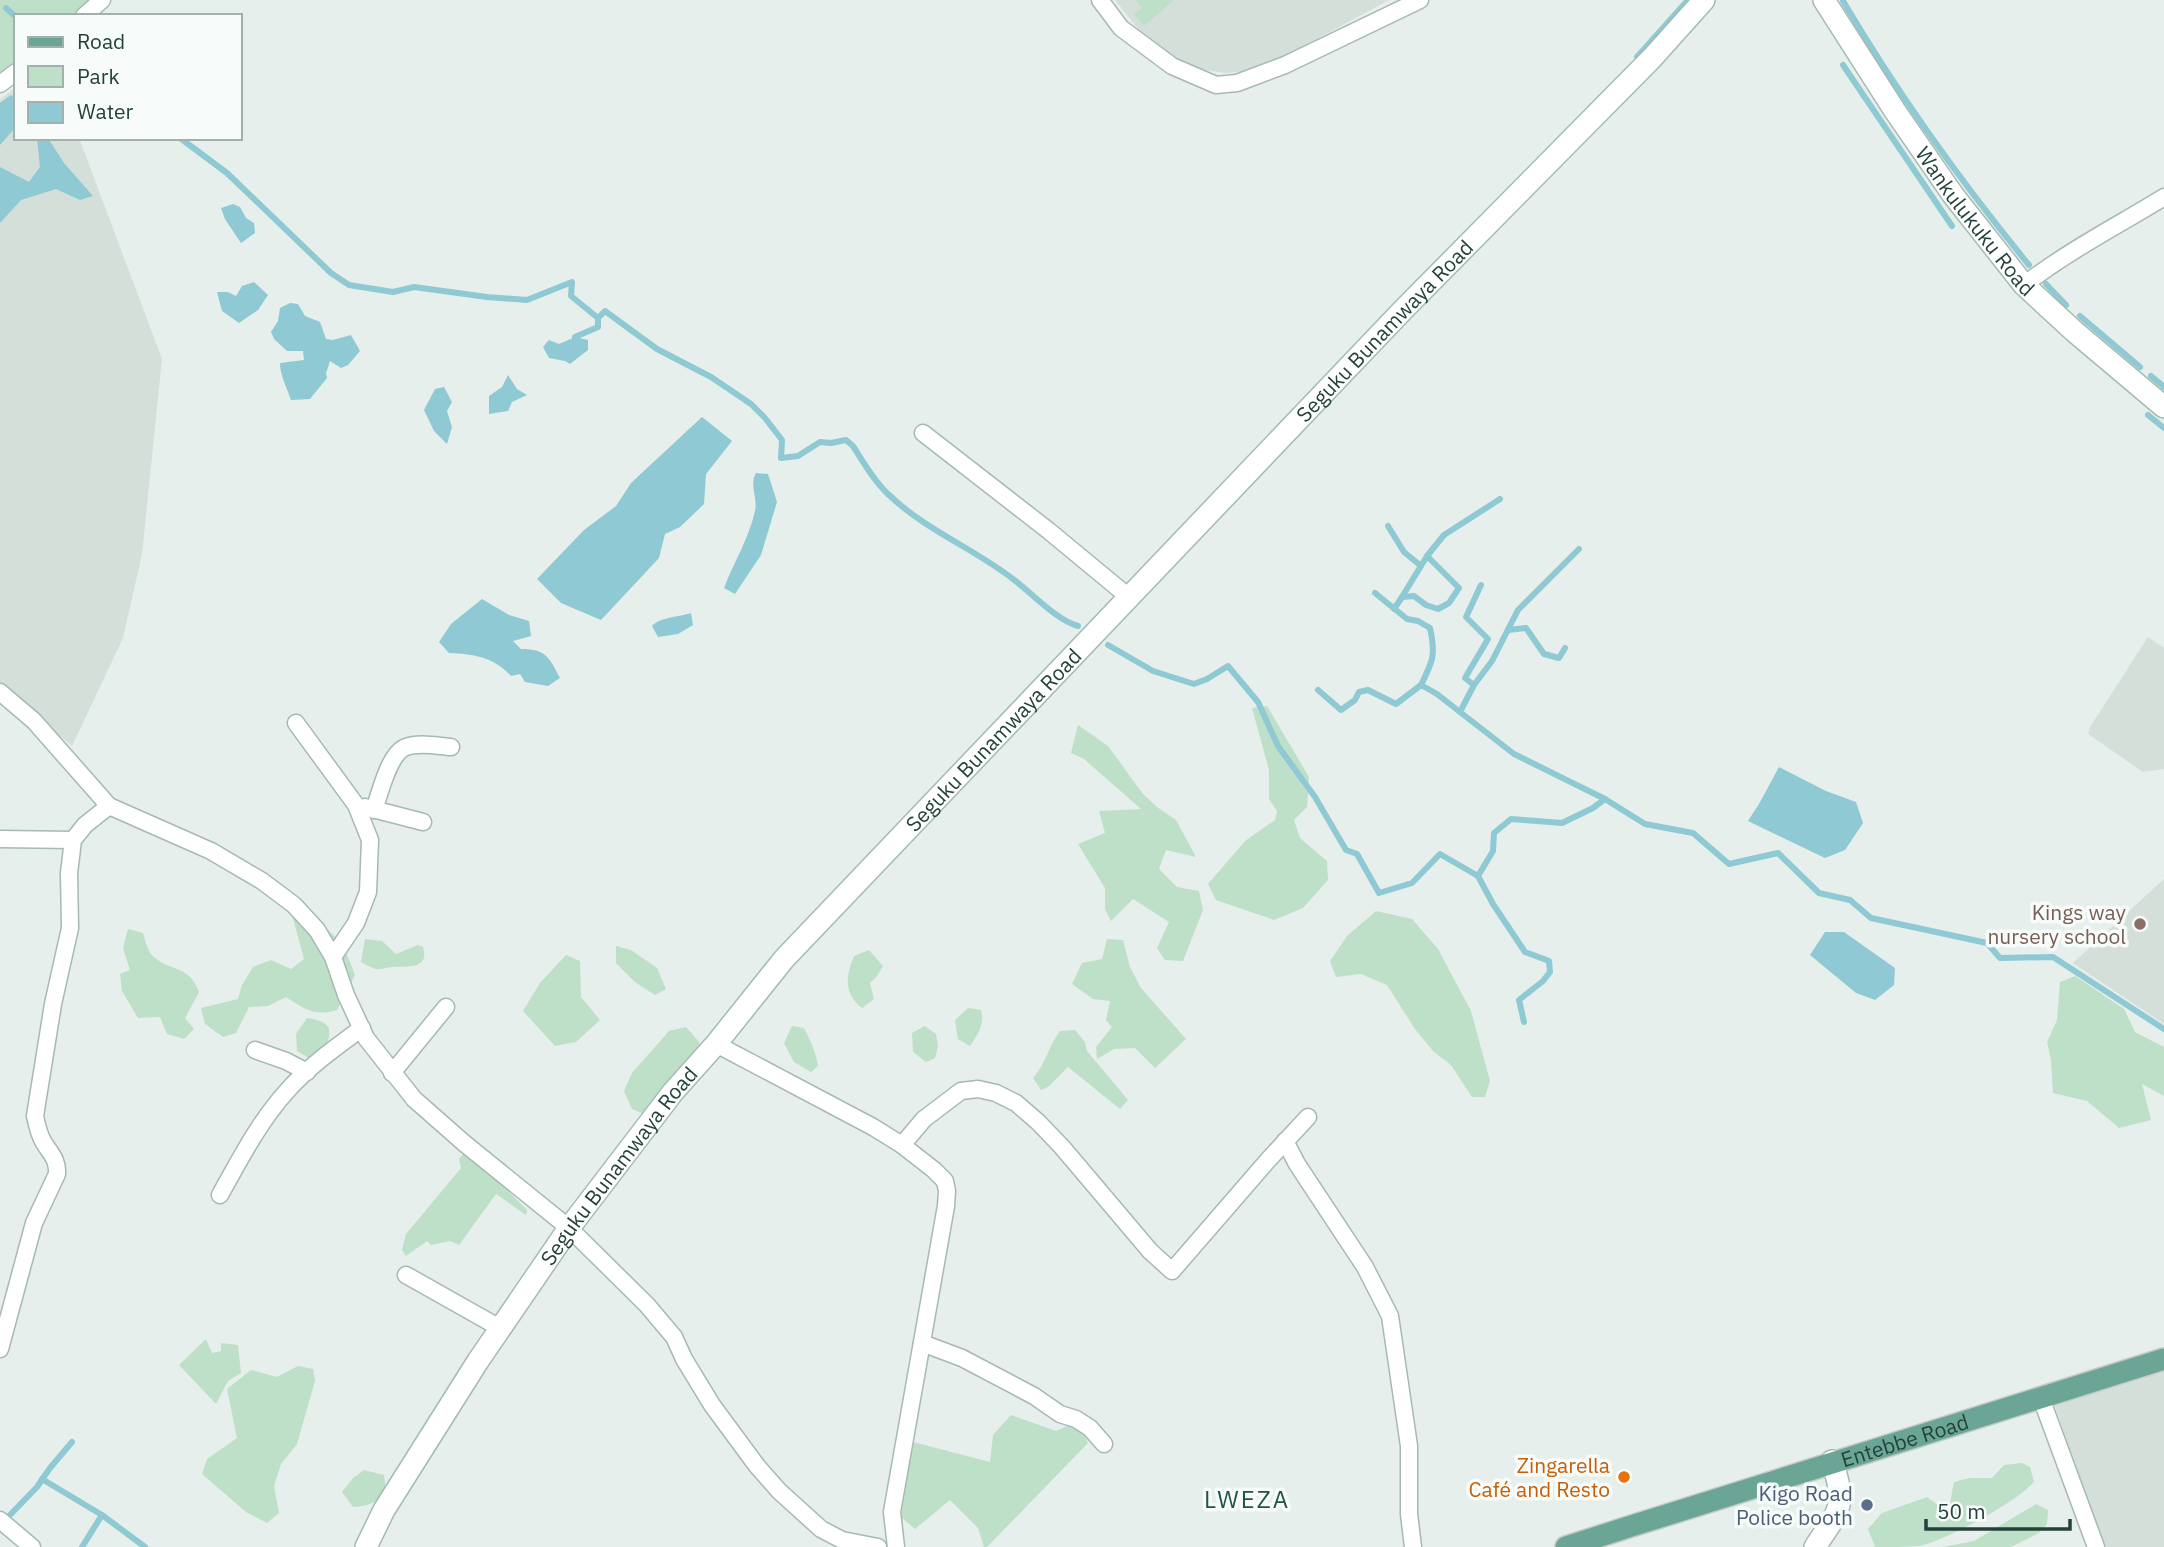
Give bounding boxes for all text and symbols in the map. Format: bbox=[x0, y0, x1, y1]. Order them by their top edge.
legend bbox=[14, 14, 242, 140]
text: Road bbox=[77, 27, 125, 55]
text: Park bbox=[77, 62, 120, 90]
text: Water bbox=[77, 97, 134, 125]
street label: Wankulukuku Road bbox=[1909, 141, 2041, 302]
street label: Seguku Bunamwaya Road bbox=[1290, 233, 1479, 428]
street label: Seguku Bunamwaya Road bbox=[899, 642, 1087, 837]
place label: Kings way nursery school bbox=[1987, 898, 2127, 950]
marker: Kings way nursery school bbox=[2132, 916, 2148, 932]
street label: Seguku Bunamwaya Road bbox=[534, 1060, 703, 1271]
street label: Entebbe Road bbox=[1837, 1407, 1972, 1473]
place label: Zingarella Café and Resto bbox=[1468, 1451, 1610, 1503]
marker: Zingarella Café and Resto bbox=[1616, 1469, 1632, 1485]
place label: Kigo Road Police booth bbox=[1736, 1479, 1853, 1531]
district label: LWEZA bbox=[1204, 1483, 1290, 1515]
scale bar bbox=[1926, 1488, 2070, 1532]
marker: Kigo Road Police booth bbox=[1859, 1497, 1875, 1513]
text: 50 m bbox=[1937, 1497, 1986, 1525]

